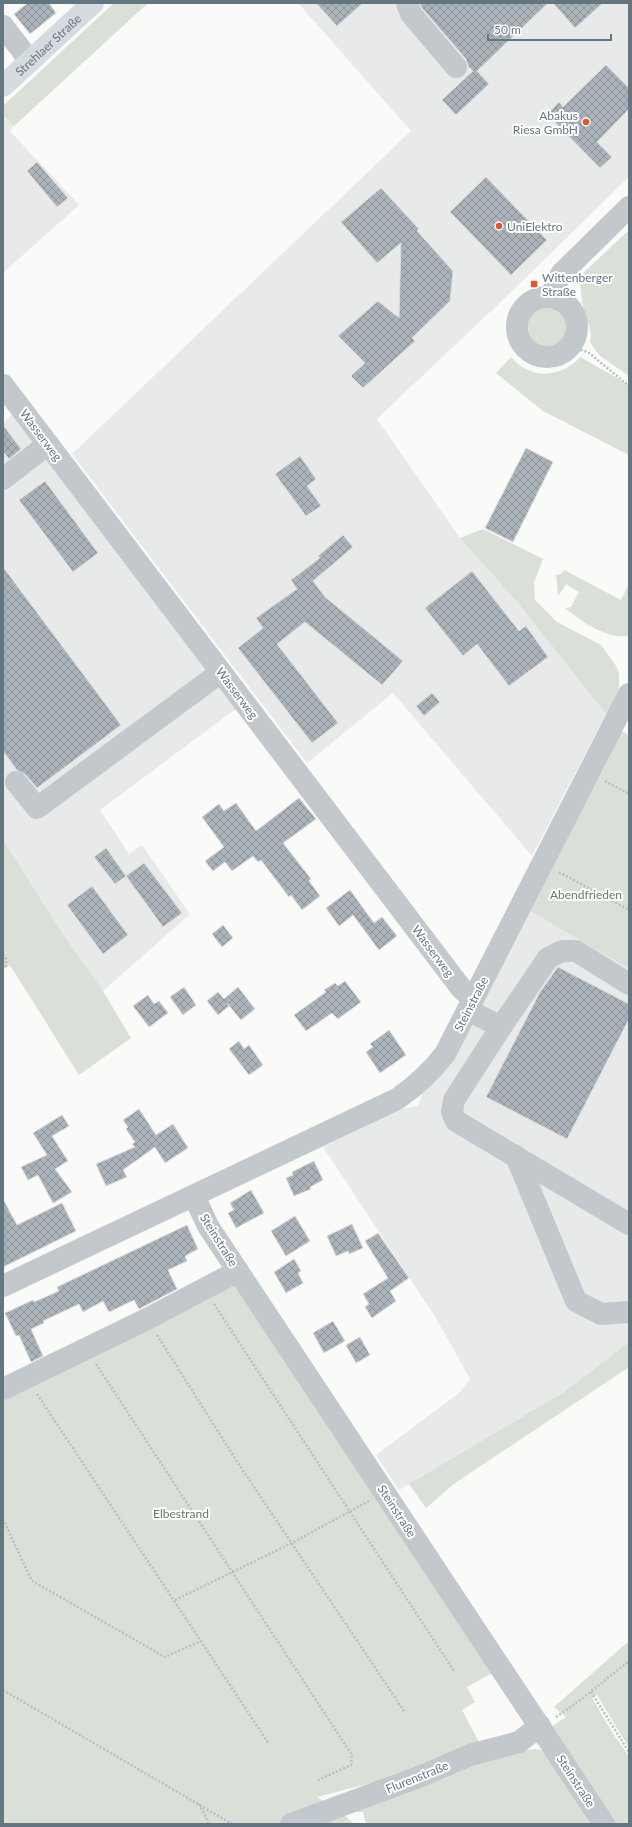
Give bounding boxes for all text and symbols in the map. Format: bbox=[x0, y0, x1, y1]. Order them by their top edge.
street label: Strehlaer Straße bbox=[12, 11, 84, 79]
scale bar bbox=[488, 16, 611, 42]
text: 50 m bbox=[494, 22, 521, 37]
place label: Abakus Riesa GmbH bbox=[513, 108, 578, 137]
marker: Abakus Riesa GmbH bbox=[581, 117, 591, 127]
place label: UniElektro bbox=[507, 219, 563, 234]
marker: UniElektro bbox=[494, 221, 504, 231]
place label: Wittenberger Straße bbox=[542, 270, 613, 299]
marker: Wittenberger Straße bbox=[529, 279, 539, 289]
street label: Wasserweg bbox=[17, 406, 65, 464]
street label: Wasserweg bbox=[213, 664, 261, 722]
park label: Abendfrieden bbox=[550, 887, 622, 902]
street label: Wasserweg bbox=[409, 922, 457, 980]
street label: Steinstraße bbox=[451, 974, 491, 1034]
street label: Steinstraße bbox=[197, 1211, 241, 1269]
street label: Steinstraße bbox=[375, 1482, 419, 1540]
park label: Elbestrand bbox=[153, 1506, 209, 1521]
street label: Steinstraße bbox=[554, 1752, 598, 1810]
street label: Flurenstraße bbox=[383, 1758, 451, 1796]

